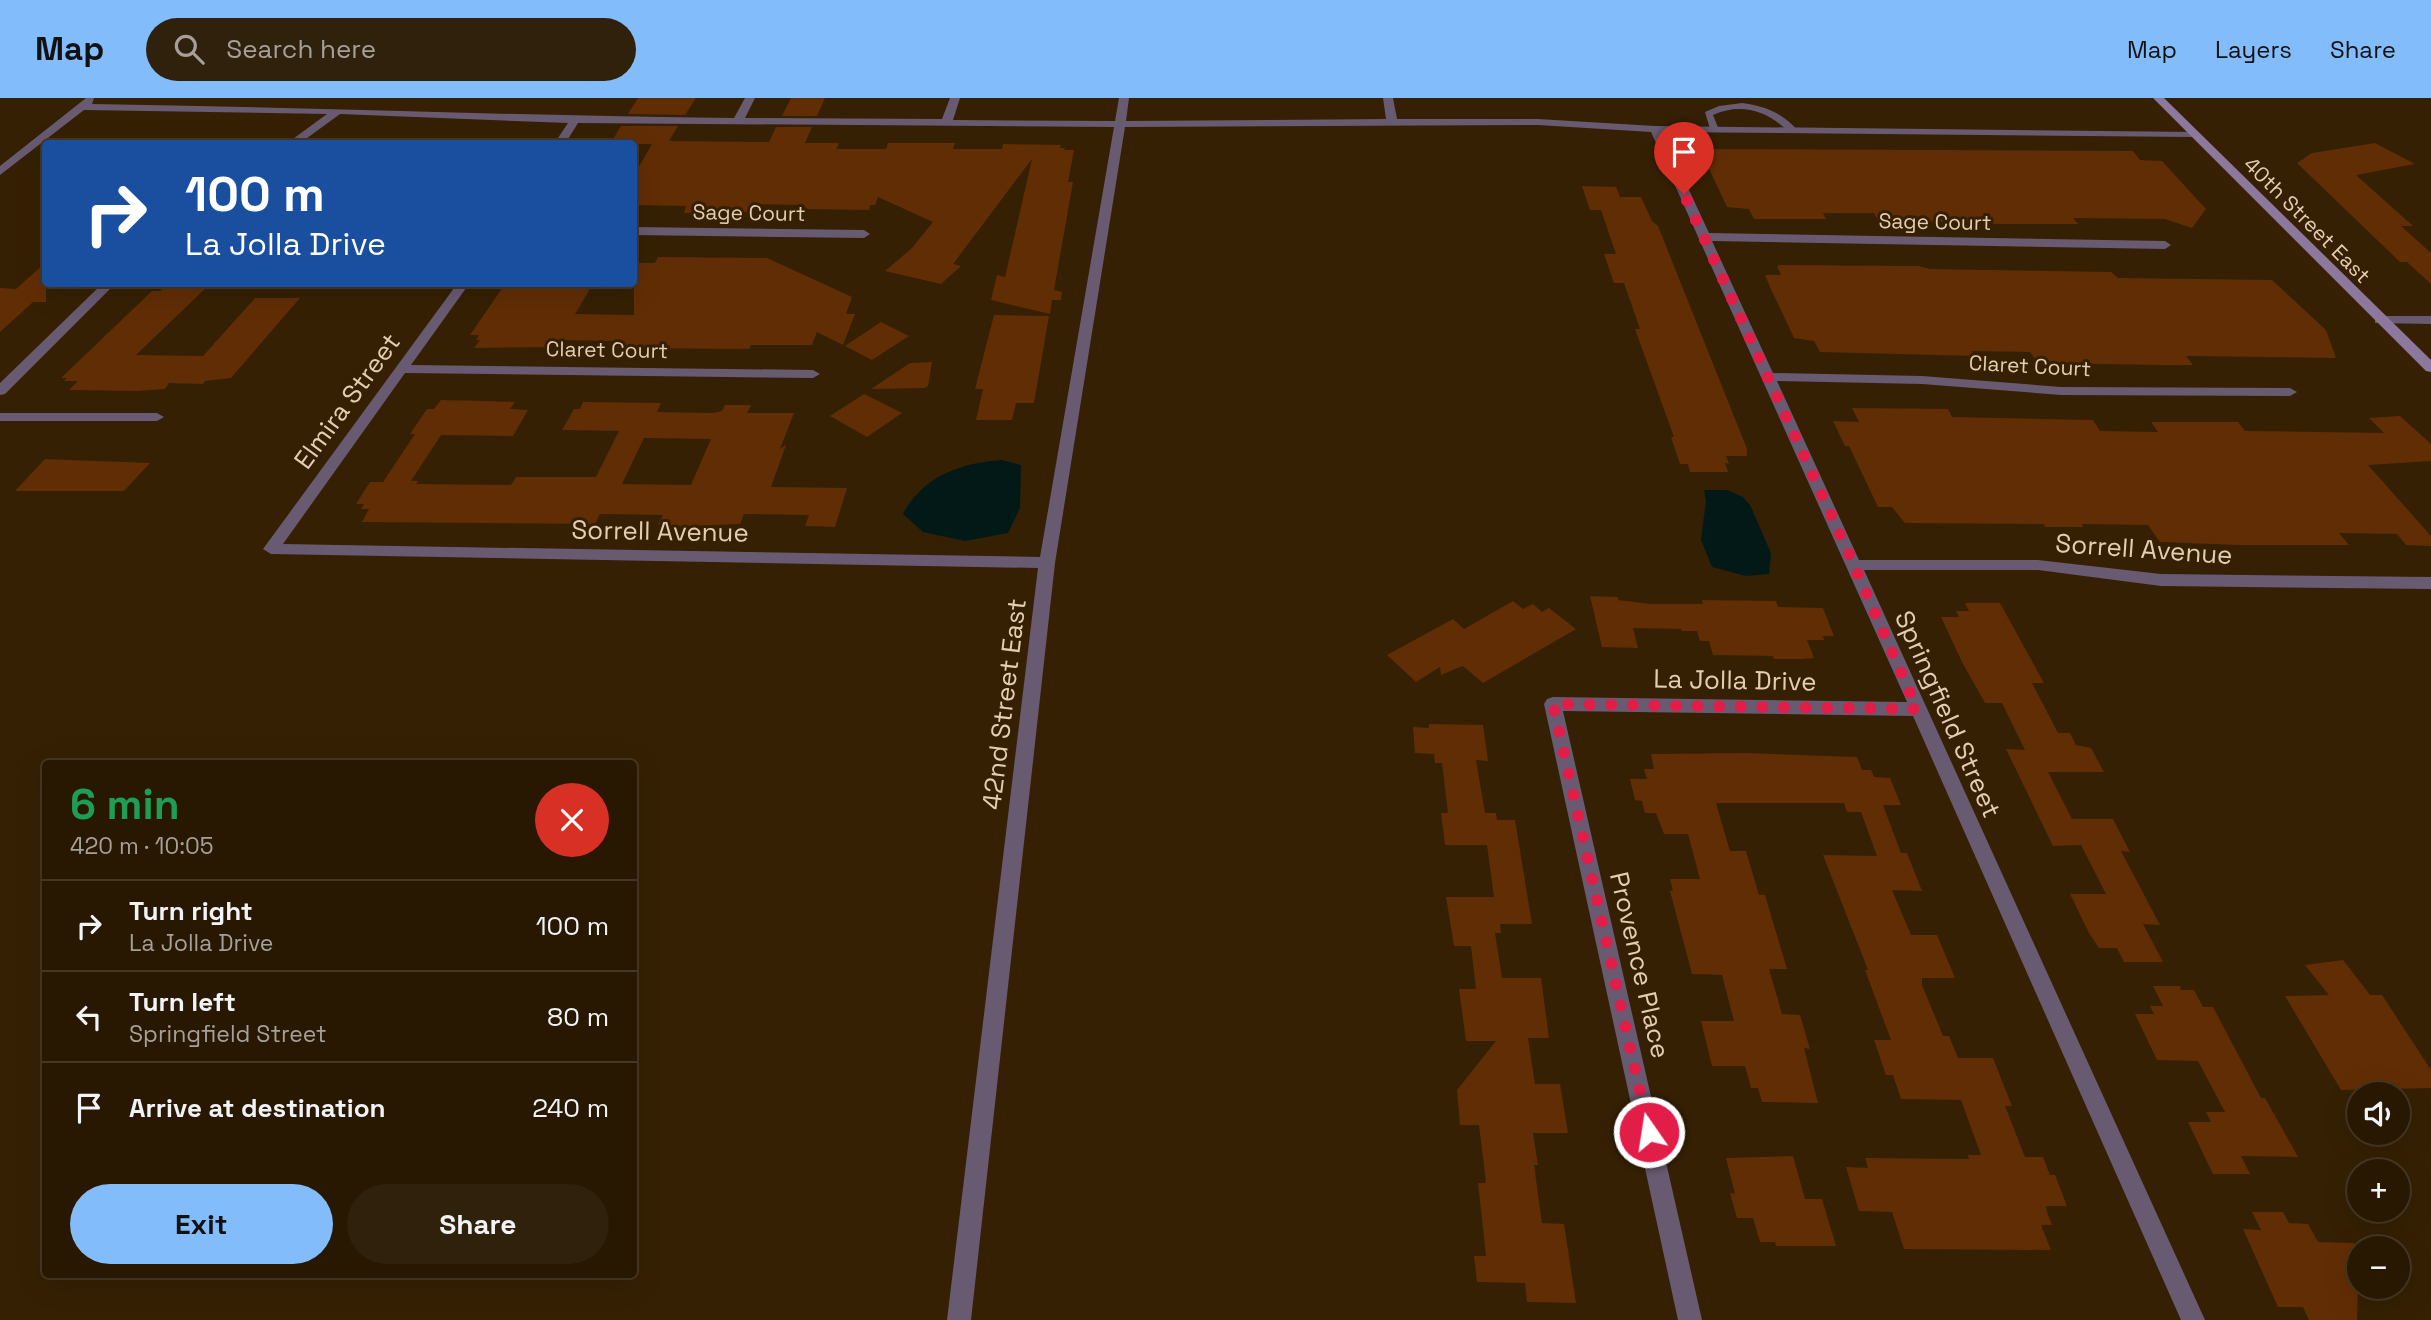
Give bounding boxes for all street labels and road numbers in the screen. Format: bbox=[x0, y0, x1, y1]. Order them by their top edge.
street label: 40th Street East bbox=[2238, 151, 2376, 289]
street label: Sage Court bbox=[692, 198, 806, 227]
street label: Sage Court bbox=[1878, 207, 1992, 236]
street label: Elmira Street bbox=[286, 326, 408, 476]
street label: Claret Court bbox=[546, 335, 668, 364]
street label: Claret Court bbox=[1968, 349, 2092, 382]
street label: Sorrell Avenue bbox=[571, 512, 749, 550]
street label: Sorrell Avenue bbox=[2054, 526, 2234, 572]
street label: 42nd Street East bbox=[974, 597, 1034, 811]
street label: Springfield Street bbox=[1887, 605, 2009, 823]
street label: La Jolla Drive bbox=[1653, 662, 1817, 698]
street label: Provence Place bbox=[1602, 868, 1678, 1062]

